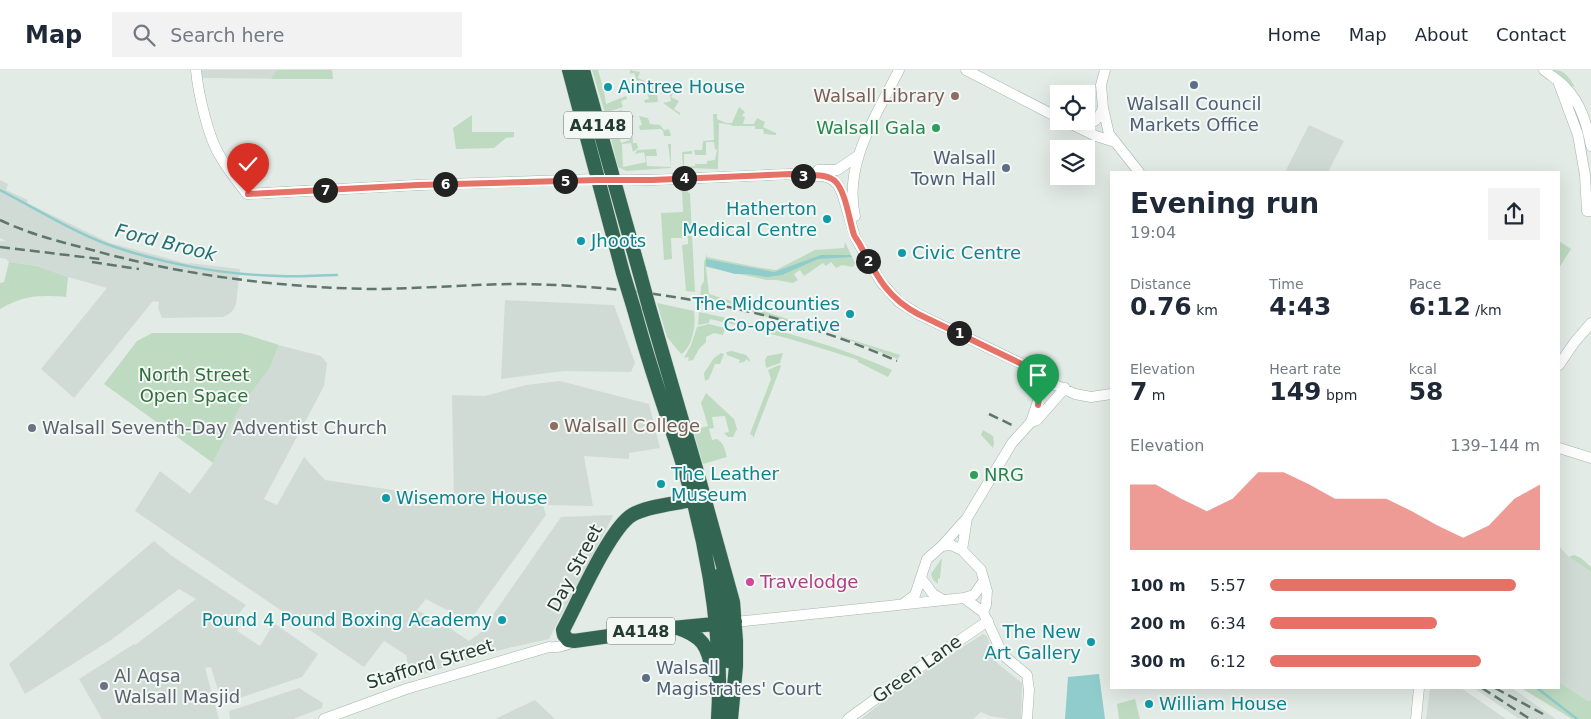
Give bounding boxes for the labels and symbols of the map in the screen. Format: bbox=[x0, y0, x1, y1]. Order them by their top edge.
place label: Aintree House bbox=[618, 76, 745, 97]
marker: Walsall Council Markets Office bbox=[1188, 79, 1200, 91]
marker: Aintree House bbox=[602, 81, 614, 93]
place label: Walsall Library bbox=[813, 85, 945, 106]
marker: Walsall Library bbox=[949, 90, 961, 102]
place label: Walsall Council Markets Office bbox=[1126, 93, 1262, 135]
road number: A4148 bbox=[564, 112, 632, 138]
place label: Walsall Gala bbox=[816, 117, 926, 138]
marker: Walsall Gala bbox=[930, 122, 942, 134]
pin bbox=[227, 143, 269, 194]
place label: Walsall Town Hall bbox=[910, 147, 996, 189]
marker: Walsall Town Hall bbox=[1000, 162, 1012, 174]
pin: 3 bbox=[790, 164, 816, 188]
pin: 4 bbox=[672, 166, 696, 190]
pin: 5 bbox=[552, 168, 578, 194]
pin: 6 bbox=[432, 172, 458, 196]
pin: 7 bbox=[312, 178, 338, 202]
place label: Hatherton Medical Centre bbox=[682, 198, 817, 240]
marker: Hatherton Medical Centre bbox=[821, 213, 833, 225]
water label: Ford Brook bbox=[113, 219, 220, 265]
place label: Jhoots bbox=[590, 230, 646, 251]
marker: Jhoots bbox=[575, 235, 587, 247]
place label: Civic Centre bbox=[912, 242, 1021, 263]
marker: Civic Centre bbox=[896, 247, 908, 259]
pin: 2 bbox=[856, 248, 880, 274]
place label: The Midcounties Co-operative bbox=[692, 293, 840, 335]
marker: The Midcounties Co-operative bbox=[844, 308, 856, 320]
pin: 1 bbox=[946, 320, 972, 346]
pin bbox=[1017, 354, 1059, 405]
park label: North Street Open Space bbox=[139, 364, 249, 406]
place label: Walsall College bbox=[564, 415, 700, 436]
place label: Walsall Seventh-Day Adventist Church bbox=[42, 417, 387, 438]
marker: Walsall College bbox=[548, 420, 560, 432]
marker: Walsall Seventh-Day Adventist Church bbox=[26, 422, 38, 434]
place label: The Leather Museum bbox=[670, 463, 780, 505]
place label: NRG bbox=[984, 464, 1024, 485]
marker: NRG bbox=[968, 469, 980, 481]
marker: The Leather Museum bbox=[655, 478, 667, 490]
place label: Wisemore House bbox=[396, 487, 548, 508]
marker: Wisemore House bbox=[380, 492, 392, 504]
street label: Day Street bbox=[543, 520, 606, 615]
place label: Travelodge bbox=[759, 571, 858, 592]
marker: Travelodge bbox=[744, 576, 756, 588]
place label: Pound 4 Pound Boxing Academy bbox=[202, 609, 492, 630]
marker: Pound 4 Pound Boxing Academy bbox=[496, 614, 508, 626]
road number: A4148 bbox=[607, 618, 675, 644]
place label: The New Art Gallery bbox=[984, 621, 1081, 663]
street label: Green Lane bbox=[868, 630, 965, 707]
street label: Stafford Street bbox=[364, 634, 496, 693]
marker: The New Art Gallery bbox=[1085, 636, 1097, 648]
place label: Walsall Magistrates' Court bbox=[656, 657, 821, 699]
place label: Al Aqsa Walsall Masjid bbox=[114, 665, 240, 707]
marker: Walsall Magistrates' Court bbox=[640, 672, 652, 684]
marker: Al Aqsa Walsall Masjid bbox=[98, 680, 110, 692]
place label: William House bbox=[1159, 693, 1287, 714]
marker: William House bbox=[1143, 698, 1155, 710]

